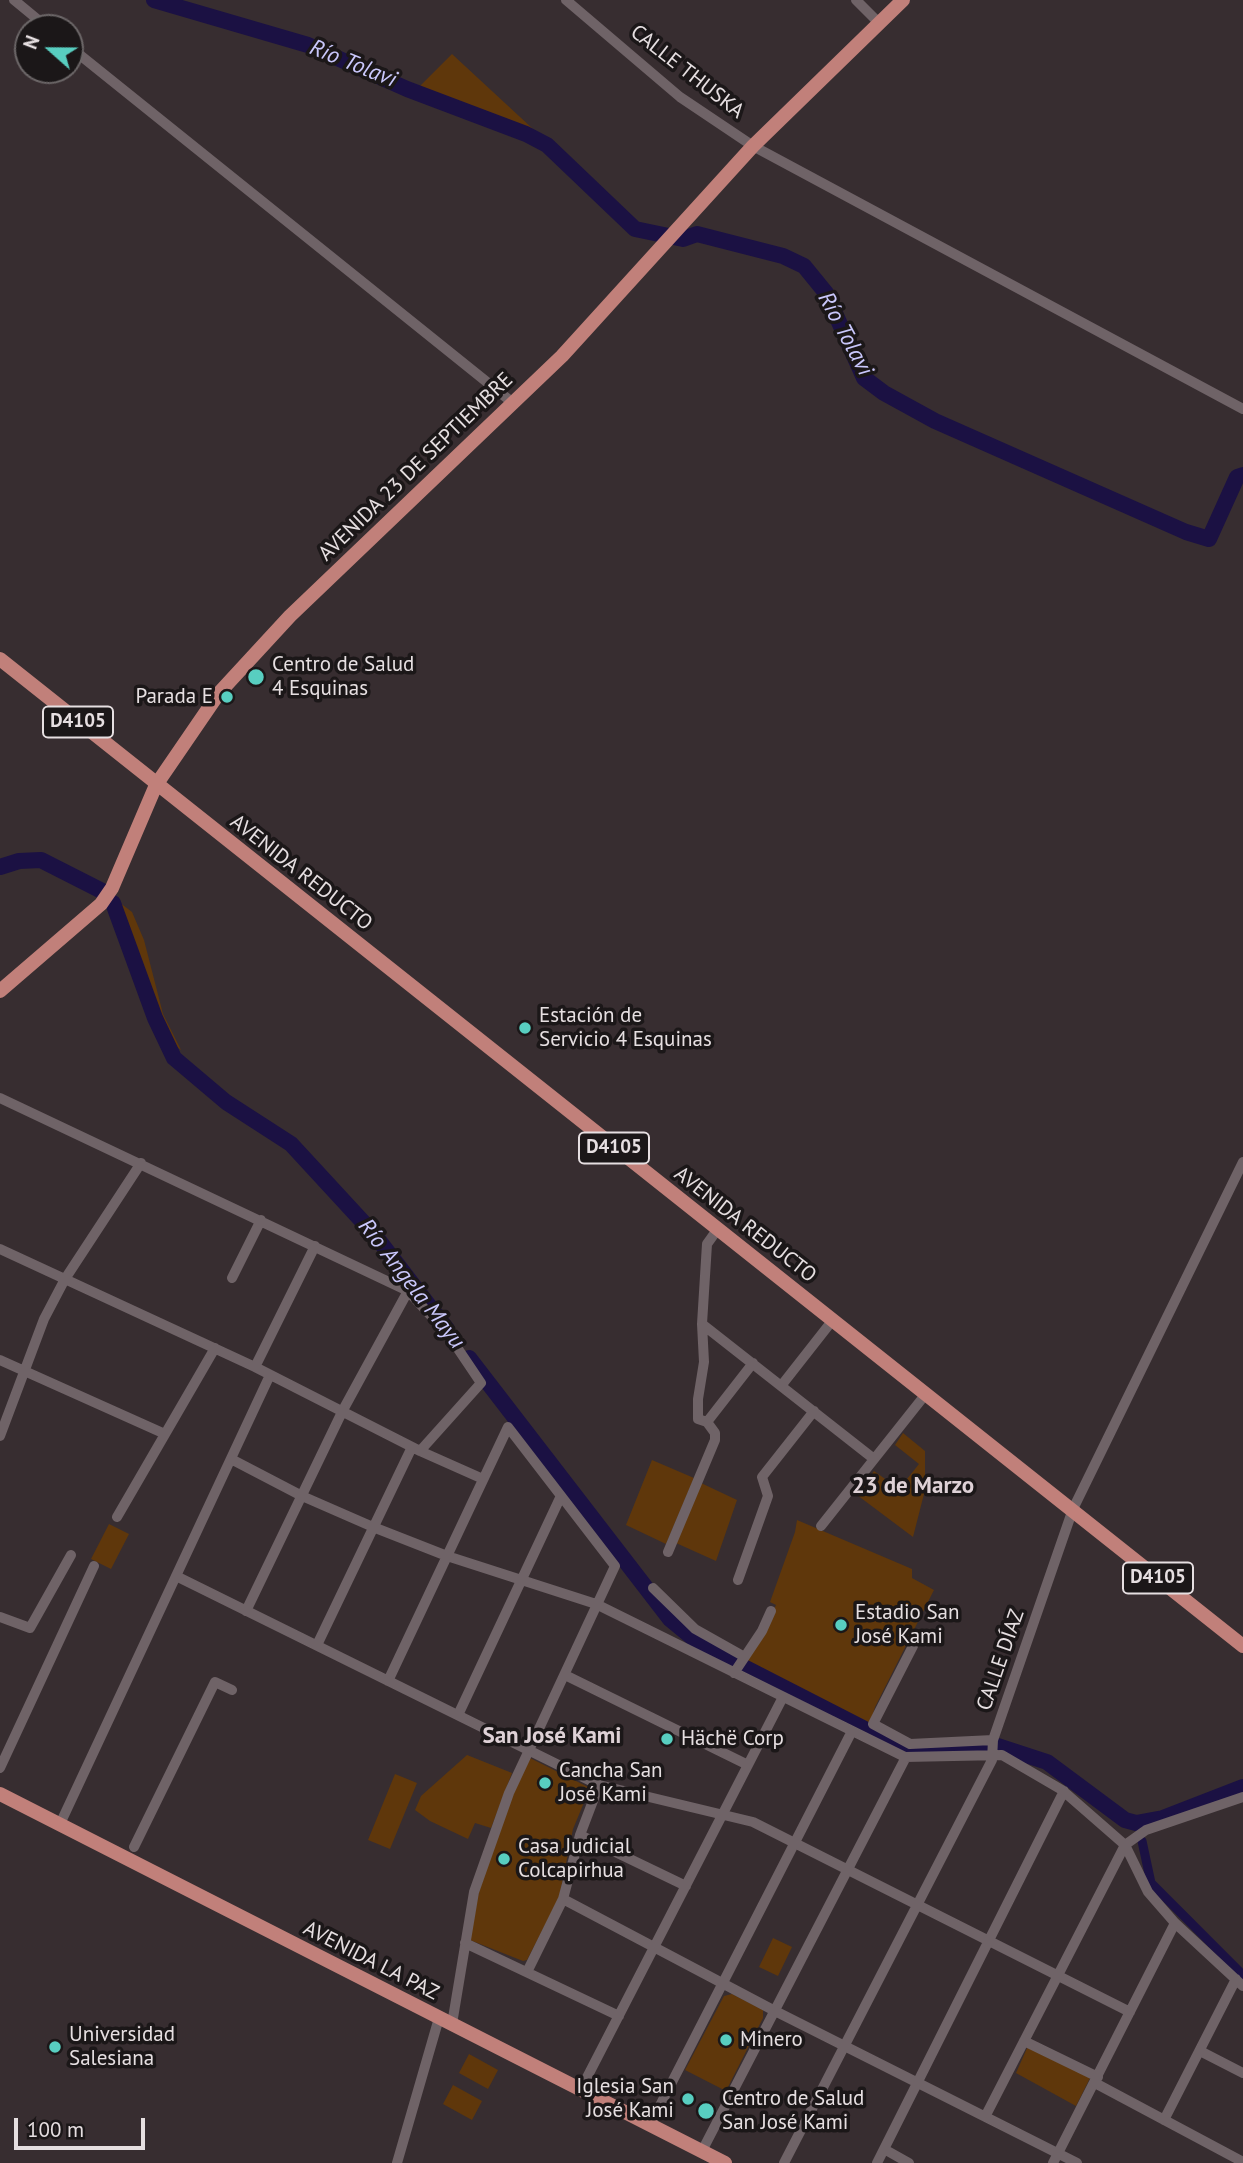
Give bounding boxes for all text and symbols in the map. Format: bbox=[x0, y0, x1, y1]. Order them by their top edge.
north arrow bbox=[14, 14, 84, 84]
street label: CALLE THUSKA bbox=[625, 20, 749, 124]
text: N bbox=[18, 32, 45, 52]
water label: Río Tolavi bbox=[306, 34, 400, 94]
water label: Río Tolavi bbox=[811, 287, 879, 381]
street label: AVENIDA 23 DE SEPTIEMBRE bbox=[314, 367, 518, 567]
place label: Centro de Salud 4 Esquinas bbox=[272, 652, 414, 702]
marker: Centro de Salud 4 Esquinas bbox=[246, 667, 266, 687]
place label: Parada E bbox=[135, 684, 213, 710]
marker: Parada E bbox=[219, 689, 235, 705]
road number: D4105 bbox=[43, 706, 113, 737]
street label: AVENIDA REDUCTO bbox=[225, 810, 377, 936]
place label: Estación de Servicio 4 Esquinas bbox=[539, 1003, 712, 1053]
marker: Estación de Servicio 4 Esquinas bbox=[517, 1020, 533, 1036]
road number: D4105 bbox=[579, 1132, 649, 1164]
street label: AVENIDA REDUCTO bbox=[669, 1162, 821, 1288]
water label: Río Angela Mayu bbox=[352, 1214, 470, 1354]
district label: 23 de Marzo bbox=[852, 1472, 974, 1500]
road number: D4105 bbox=[1123, 1562, 1193, 1594]
place label: Estadio San José Kami bbox=[855, 1600, 959, 1650]
street label: CALLE DÍAZ bbox=[972, 1606, 1030, 1714]
marker: Estadio San José Kami bbox=[833, 1617, 849, 1633]
district label: San José Kami bbox=[482, 1722, 622, 1750]
place label: Hächë Corp bbox=[681, 1726, 784, 1752]
marker: Hächë Corp bbox=[659, 1731, 675, 1747]
place label: Cancha San José Kami bbox=[559, 1758, 663, 1808]
marker: Cancha San José Kami bbox=[537, 1775, 553, 1791]
place label: Casa Judicial Colcapirhua bbox=[518, 1834, 631, 1884]
marker: Casa Judicial Colcapirhua bbox=[496, 1851, 512, 1867]
street label: AVENIDA LA PAZ bbox=[299, 1916, 443, 2006]
place label: Universidad Salesiana bbox=[69, 2022, 175, 2072]
place label: Minero bbox=[740, 2027, 803, 2053]
marker: Minero bbox=[718, 2032, 734, 2048]
marker: Universidad Salesiana bbox=[47, 2039, 63, 2055]
place label: Iglesia San José Kami bbox=[576, 2074, 674, 2124]
place label: Centro de Salud San José Kami bbox=[722, 2086, 864, 2136]
marker: Iglesia San José Kami bbox=[680, 2091, 696, 2107]
marker: Centro de Salud San José Kami bbox=[696, 2101, 716, 2121]
scale bar bbox=[18, 2104, 149, 2148]
text: 100 m bbox=[27, 2116, 84, 2143]

